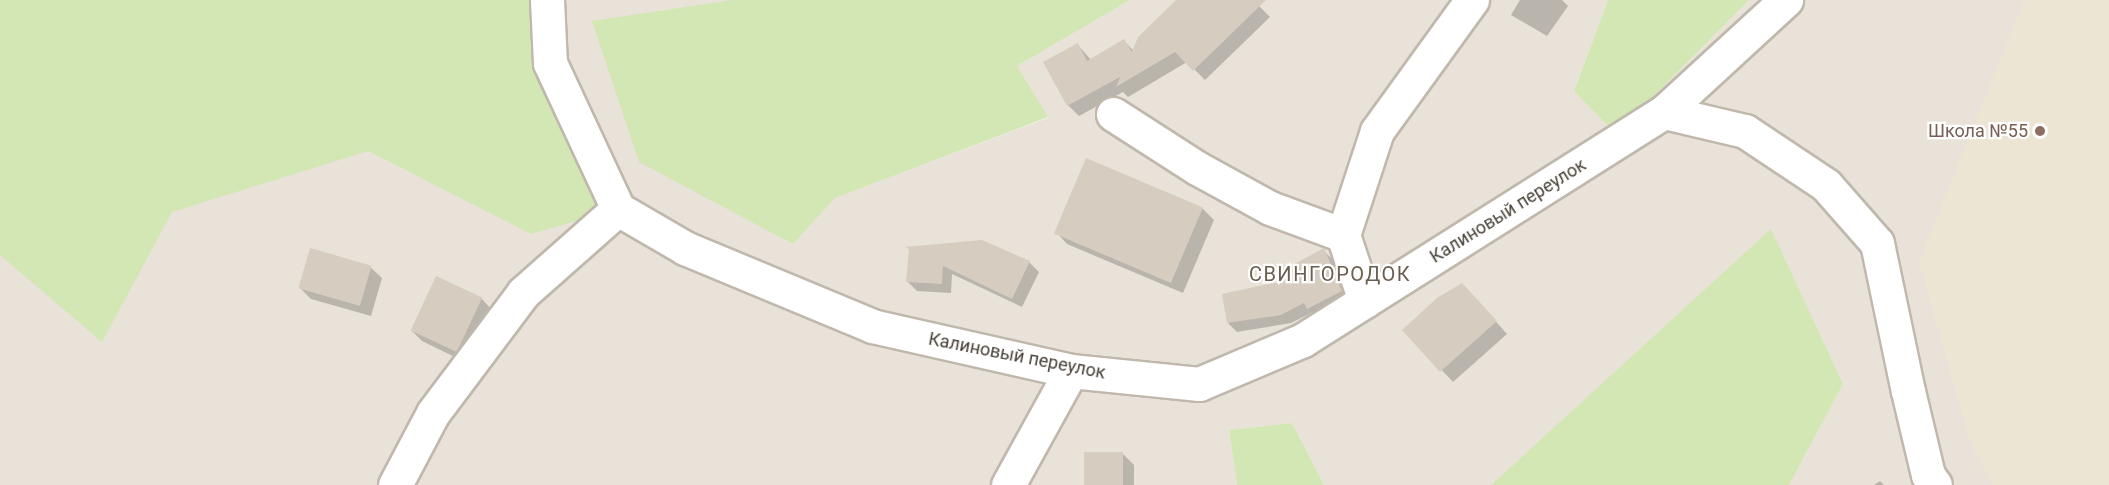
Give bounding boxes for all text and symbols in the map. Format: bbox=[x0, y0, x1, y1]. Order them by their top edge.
place label: Школа №55 bbox=[1928, 120, 2028, 142]
marker: Школа №55 bbox=[2033, 124, 2047, 138]
street label: Калиновый переулок bbox=[1426, 154, 1590, 268]
district label: СВИНГОРОДОК bbox=[1249, 262, 1411, 286]
street label: Калиновый переулок bbox=[927, 328, 1107, 384]

